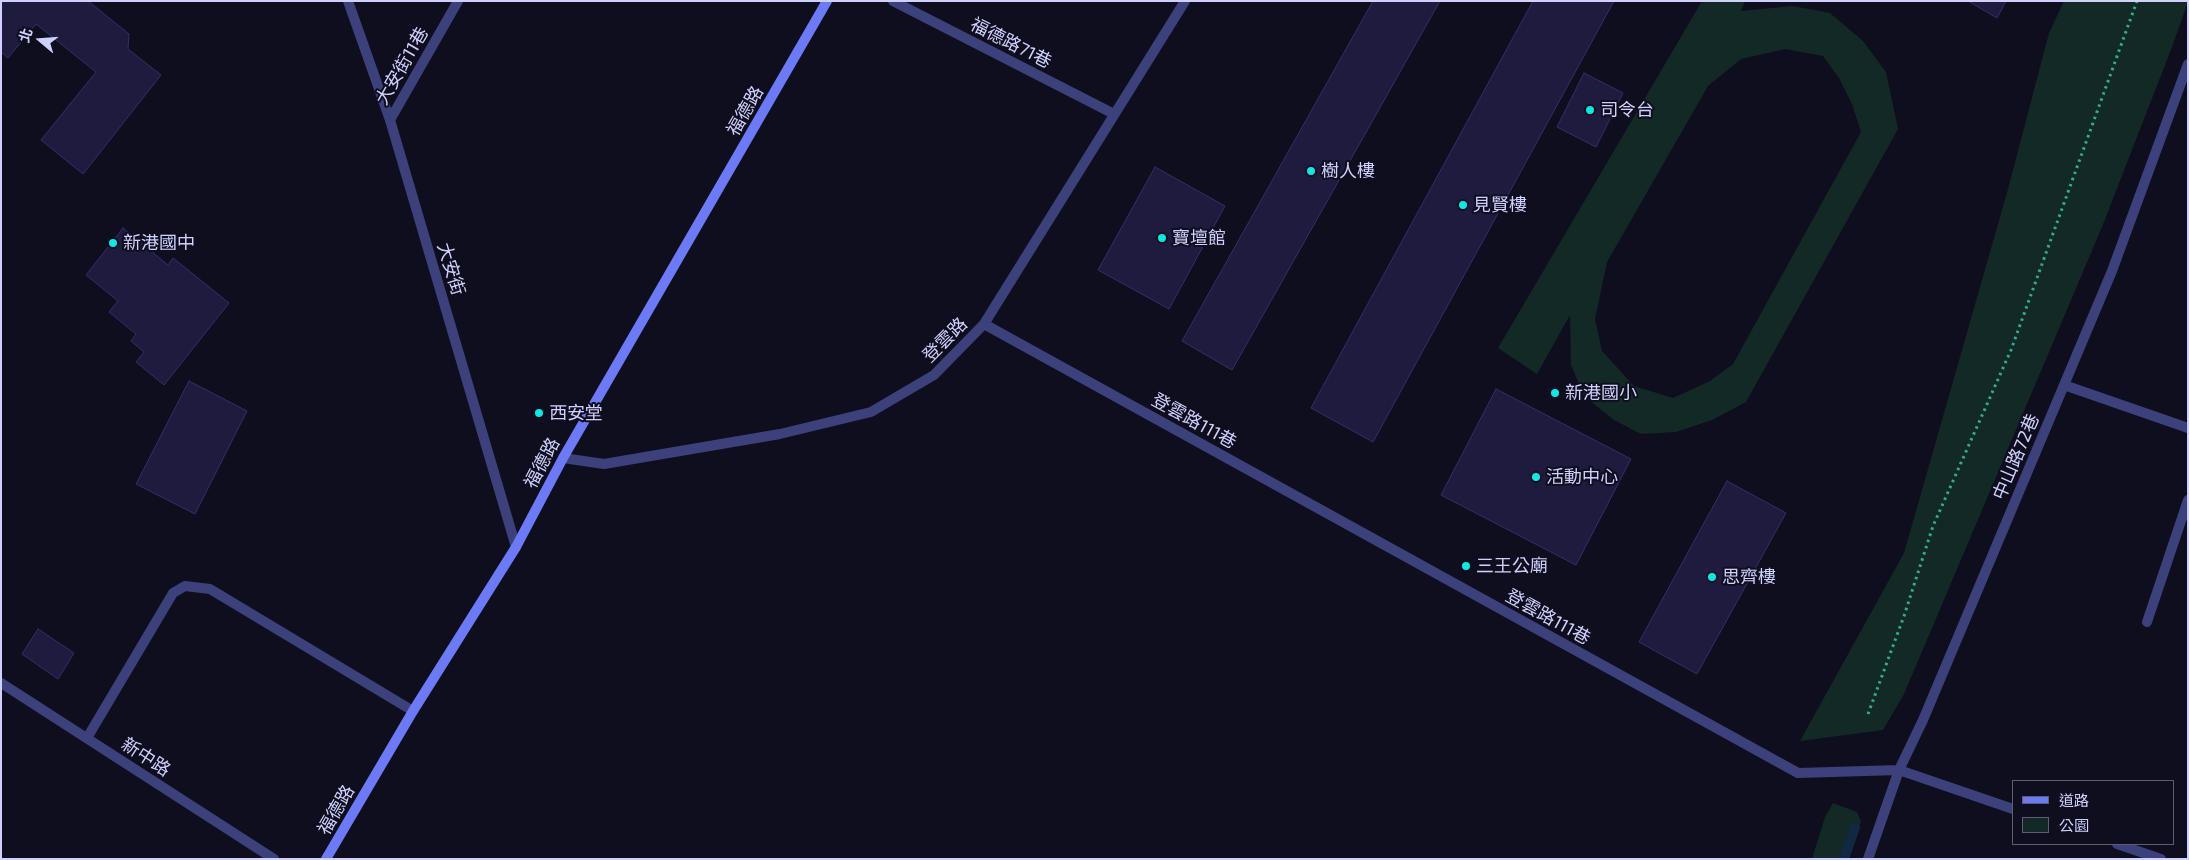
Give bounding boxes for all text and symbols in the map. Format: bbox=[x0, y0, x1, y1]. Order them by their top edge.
street label: 福德路71巷 bbox=[967, 13, 1055, 73]
north arrow bbox=[15, 15, 65, 65]
street label: 大安街11巷 bbox=[371, 23, 433, 109]
text: 北 bbox=[15, 26, 36, 44]
street label: 福德路 bbox=[722, 82, 768, 140]
place label: 司令台 bbox=[1600, 99, 1654, 121]
marker: 司令台 bbox=[1584, 104, 1596, 116]
place label: 樹人樓 bbox=[1321, 160, 1375, 182]
marker: 樹人樓 bbox=[1305, 165, 1317, 177]
place label: 見賢樓 bbox=[1473, 194, 1527, 216]
marker: 見賢樓 bbox=[1457, 199, 1469, 211]
place label: 寶壇館 bbox=[1172, 227, 1226, 249]
place label: 新港國中 bbox=[123, 232, 195, 254]
marker: 寶壇館 bbox=[1156, 232, 1168, 244]
marker: 新港國中 bbox=[107, 237, 119, 249]
street label: 大安街 bbox=[433, 240, 469, 298]
street label: 登雲路 bbox=[918, 313, 972, 367]
place label: 新港國小 bbox=[1565, 382, 1637, 404]
marker: 新港國小 bbox=[1549, 387, 1561, 399]
street label: 登雲路111巷 bbox=[1148, 389, 1240, 453]
place label: 西安堂 bbox=[549, 402, 603, 424]
marker: 西安堂 bbox=[533, 407, 545, 419]
street label: 中山路72巷 bbox=[1988, 411, 2044, 503]
street label: 福德路 bbox=[520, 434, 564, 492]
place label: 活動中心 bbox=[1546, 466, 1618, 488]
marker: 活動中心 bbox=[1530, 471, 1542, 483]
place label: 三王公廟 bbox=[1476, 555, 1548, 577]
marker: 三王公廟 bbox=[1460, 560, 1472, 572]
place label: 思齊樓 bbox=[1722, 566, 1776, 588]
marker: 思齊樓 bbox=[1706, 571, 1718, 583]
street label: 登雲路111巷 bbox=[1502, 585, 1594, 649]
street label: 新中路 bbox=[117, 733, 175, 781]
legend bbox=[2012, 780, 2174, 845]
street label: 福德路 bbox=[313, 781, 359, 839]
text: 道路 bbox=[2059, 791, 2089, 809]
text: 公園 bbox=[2059, 816, 2089, 834]

